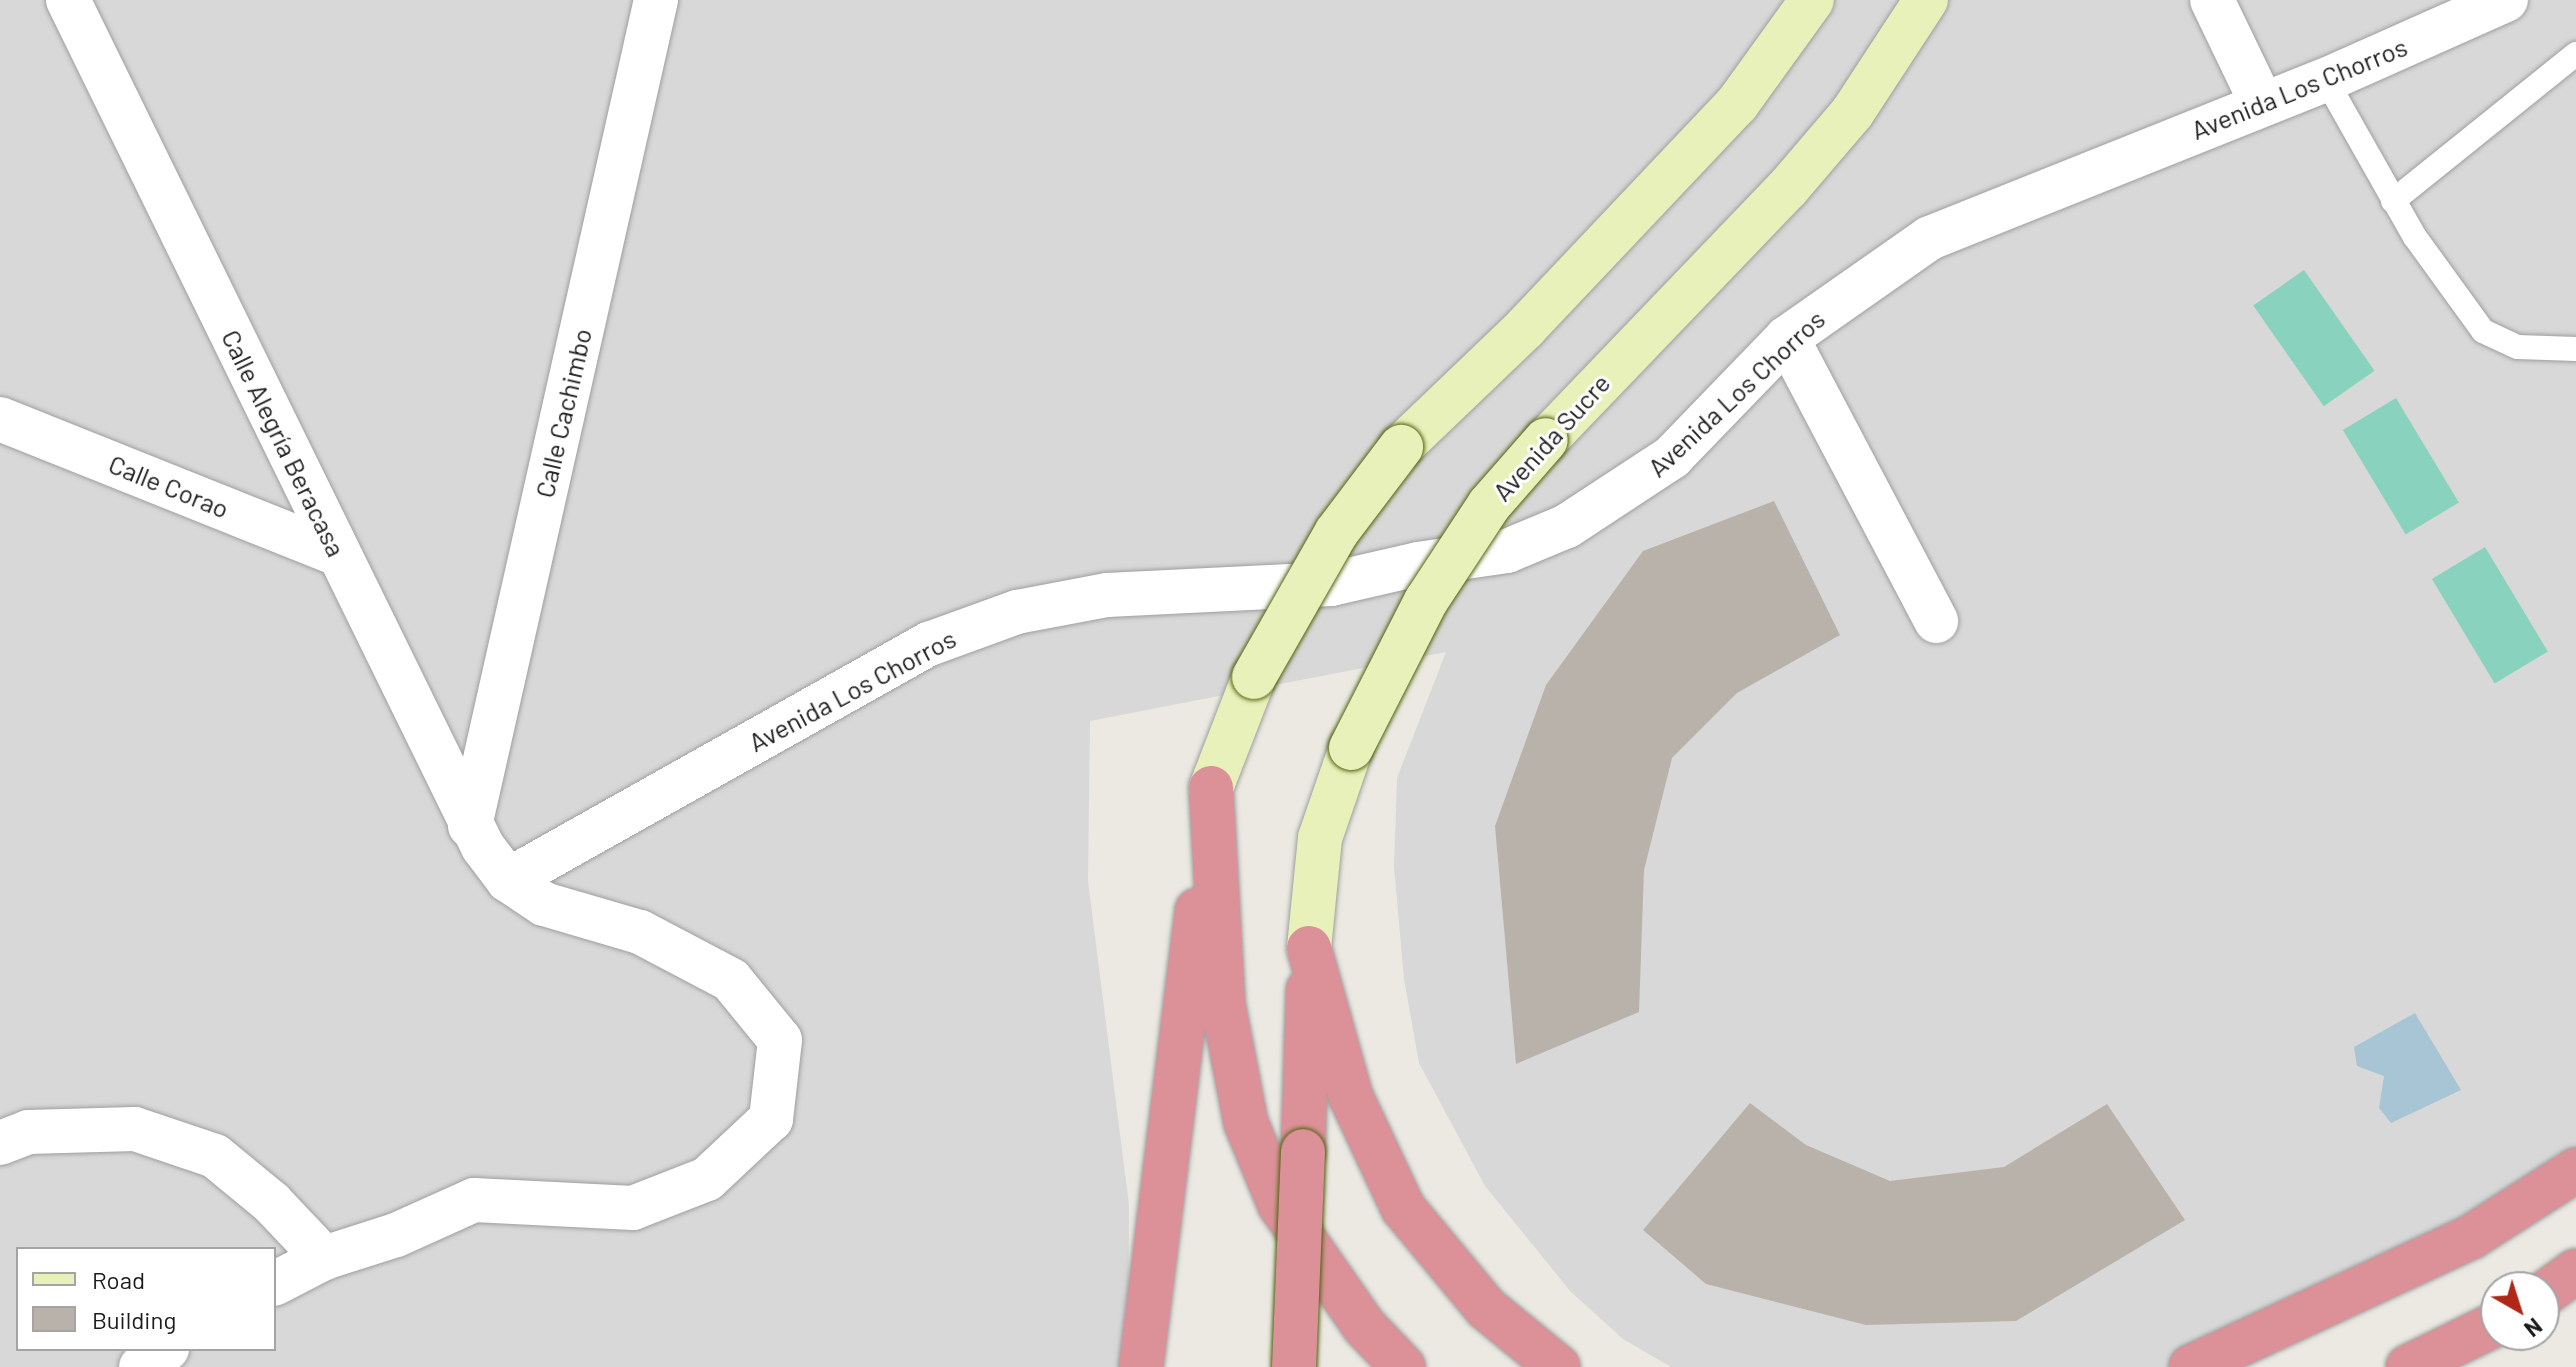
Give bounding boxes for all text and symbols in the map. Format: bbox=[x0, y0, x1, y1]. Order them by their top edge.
street label: Avenida Los Chorros bbox=[2187, 30, 2411, 146]
street label: Avenida Los Chorros bbox=[1641, 303, 1831, 483]
street label: Calle Alegría Beracasa bbox=[216, 325, 352, 561]
street label: Calle Cachimbo bbox=[528, 325, 598, 501]
street label: Avenida Sucre bbox=[1486, 367, 1616, 507]
street label: Calle Corao bbox=[104, 448, 234, 524]
street label: Avenida Los Chorros bbox=[743, 622, 961, 758]
legend bbox=[16, 1247, 276, 1351]
text: Road bbox=[92, 1265, 145, 1294]
north arrow bbox=[2480, 1271, 2560, 1351]
text: Building bbox=[92, 1305, 176, 1334]
text: N bbox=[2520, 1313, 2548, 1343]

